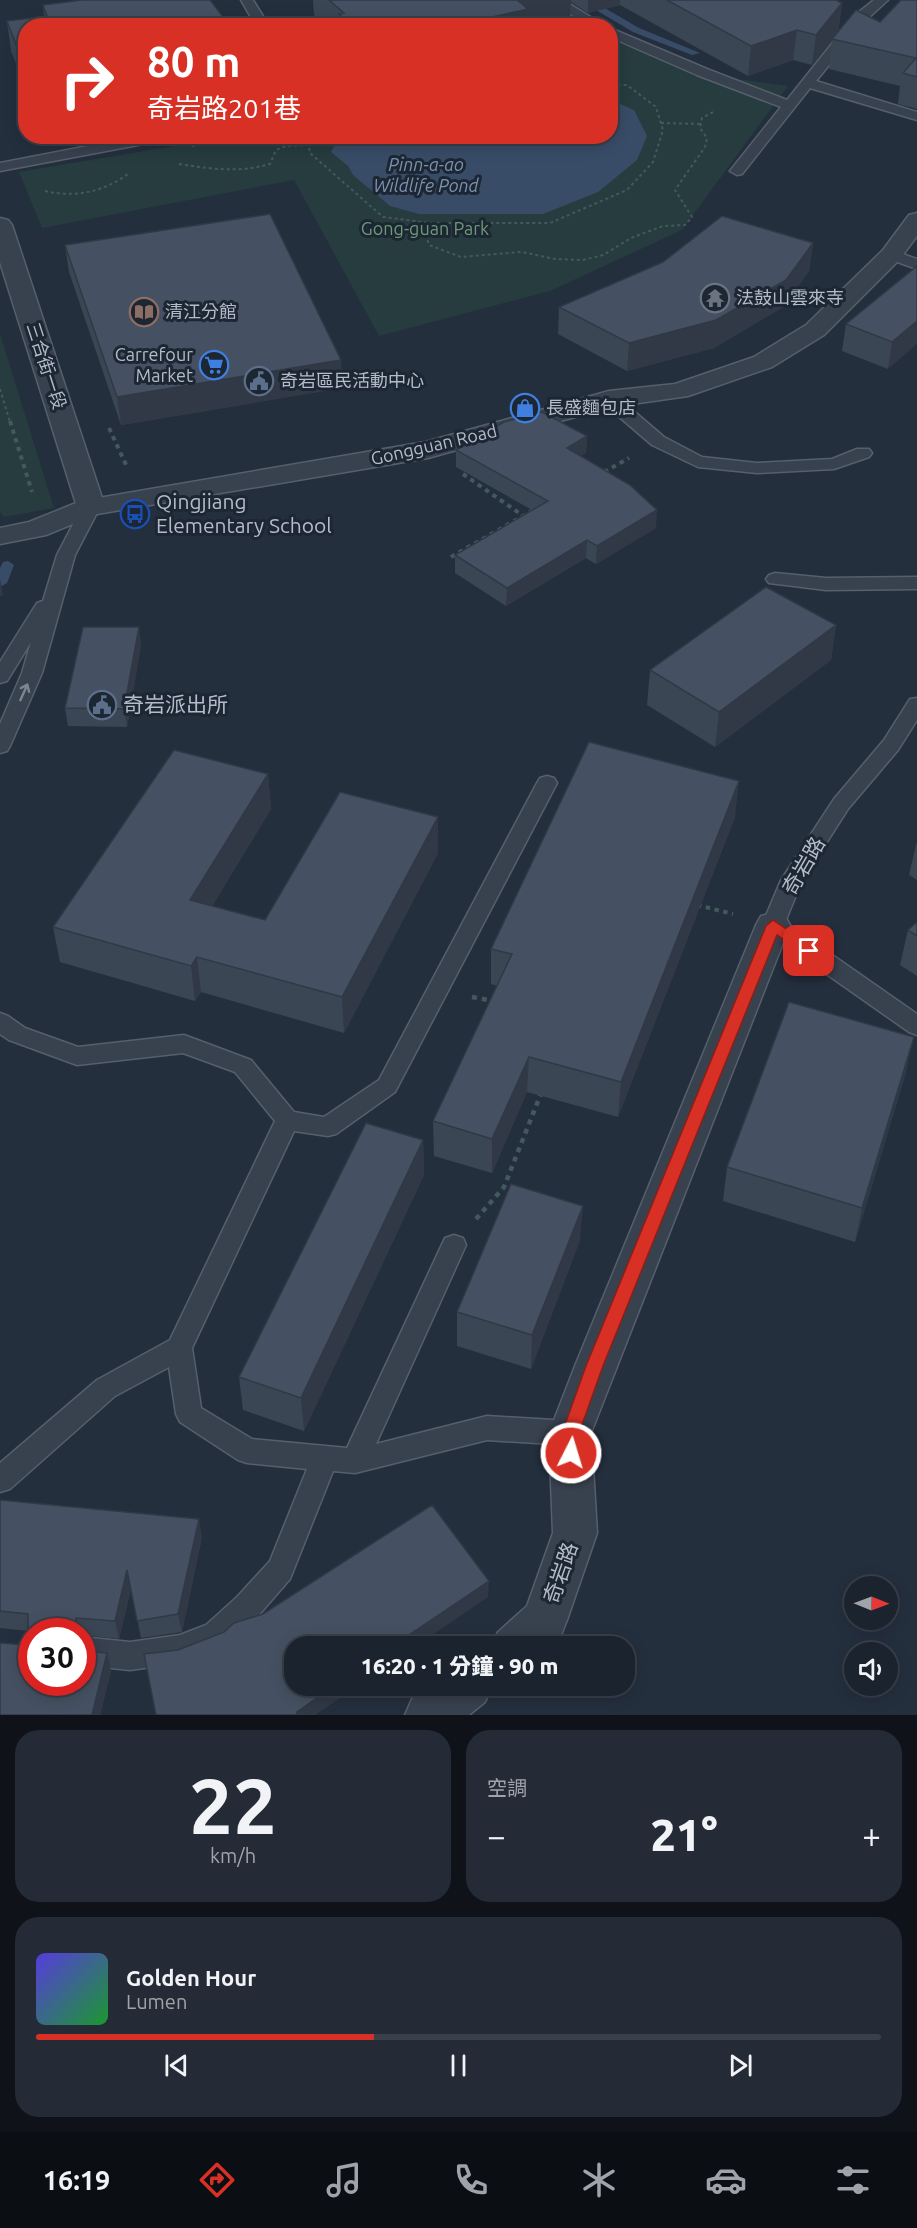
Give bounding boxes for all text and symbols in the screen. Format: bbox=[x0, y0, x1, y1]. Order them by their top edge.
text: 80 m bbox=[147, 38, 241, 85]
icon: right bbox=[48, 42, 126, 120]
text: 奇岩路201巷 bbox=[147, 93, 301, 123]
water label: Pinn-a-ao Wildlife Pond bbox=[373, 154, 480, 196]
park label: Gong-guan Park bbox=[361, 218, 489, 238]
temple icon: 法鼓山雲來寺 bbox=[699, 282, 731, 314]
place label: 法鼓山雲來寺 bbox=[736, 287, 844, 307]
library icon: 清江分館 bbox=[128, 296, 160, 328]
place label: 清江分館 bbox=[165, 301, 237, 321]
street label: 三合街一段 bbox=[24, 320, 70, 412]
place label: Carrefour Market bbox=[115, 344, 193, 385]
supermarket icon: Carrefour Market bbox=[198, 349, 230, 381]
public building icon: 奇岩區民活動中心 bbox=[243, 365, 275, 397]
place label: 奇岩區民活動中心 bbox=[280, 370, 424, 390]
shop icon: 長盛麵包店 bbox=[509, 392, 541, 424]
place label: 長盛麵包店 bbox=[546, 397, 636, 417]
street label: Gongguan Road bbox=[369, 420, 499, 468]
place label: Qingjiang Elementary School bbox=[156, 489, 332, 537]
bus stop icon: Qingjiang Elementary School bbox=[119, 498, 151, 530]
one-way arrow bbox=[19, 684, 30, 702]
public building icon: 奇岩派出所 bbox=[86, 689, 118, 721]
place label: 奇岩派出所 bbox=[123, 692, 228, 716]
street label: 奇岩路 bbox=[777, 832, 829, 899]
pin bbox=[783, 925, 834, 976]
icon: arrive bbox=[792, 934, 825, 967]
position arrow bbox=[539, 1421, 603, 1485]
street label: 奇岩路 bbox=[538, 1539, 582, 1606]
north arrow bbox=[844, 1576, 898, 1630]
map controls bbox=[844, 1576, 898, 1696]
speed limit sign: 30 bbox=[18, 1618, 96, 1696]
button: sound bbox=[844, 1642, 898, 1696]
text: 16:20 · 1 分鐘 · 90 m bbox=[361, 1653, 558, 1678]
text: 22 bbox=[189, 1761, 277, 1849]
text: 空調 bbox=[487, 1776, 527, 1799]
text: 21° bbox=[650, 1809, 718, 1860]
text: − bbox=[487, 1817, 506, 1854]
text: + bbox=[862, 1817, 881, 1854]
text: km/h bbox=[210, 1844, 256, 1867]
text: Golden Hour bbox=[126, 1965, 256, 1990]
text: Lumen bbox=[126, 1990, 187, 2013]
icon: previous bbox=[160, 2049, 193, 2082]
icon: pause bbox=[442, 2049, 475, 2082]
icon: next bbox=[724, 2049, 757, 2082]
icon: directions bbox=[196, 2159, 238, 2201]
icon: music bbox=[323, 2159, 365, 2201]
icon: phone bbox=[450, 2159, 492, 2201]
icon: climate bbox=[578, 2159, 620, 2201]
icon: car bbox=[705, 2159, 747, 2201]
icon: filters bbox=[832, 2159, 874, 2201]
text: 16:19 bbox=[43, 2165, 110, 2195]

